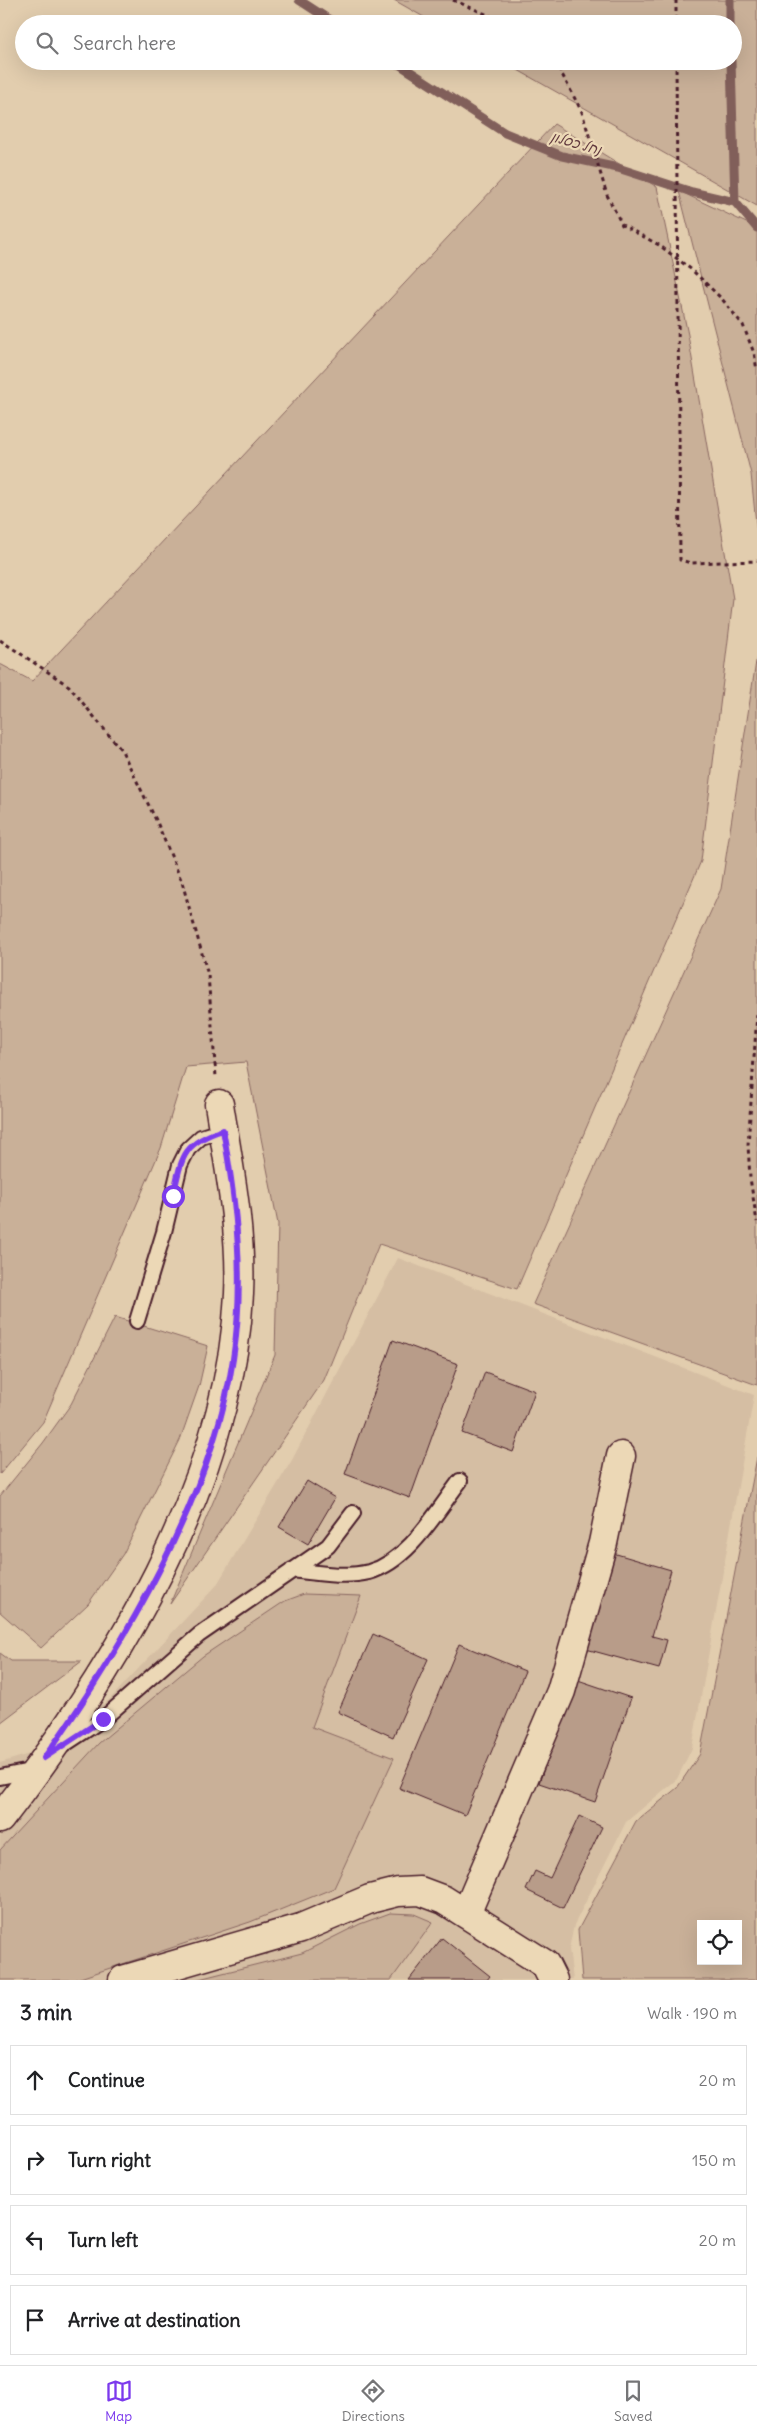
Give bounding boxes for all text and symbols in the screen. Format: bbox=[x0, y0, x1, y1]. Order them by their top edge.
search box bbox=[15, 15, 742, 70]
icon: search bbox=[33, 29, 61, 57]
text: Search here bbox=[73, 31, 176, 55]
water label: נחל כסלון bbox=[549, 127, 604, 159]
route start bbox=[162, 1185, 185, 1208]
route end bbox=[92, 1708, 115, 1731]
map controls bbox=[697, 1920, 742, 1965]
button: locate bbox=[697, 1920, 742, 1965]
text: 3 min bbox=[20, 1999, 72, 2026]
text: Walk · 190 m bbox=[647, 2003, 737, 2023]
icon: ahead bbox=[21, 2066, 49, 2094]
text: Continue bbox=[68, 2068, 145, 2092]
text: 20 m bbox=[699, 2070, 736, 2090]
icon: right bbox=[21, 2146, 49, 2174]
text: Turn right bbox=[68, 2148, 151, 2172]
text: 150 m bbox=[692, 2150, 736, 2170]
icon: left bbox=[21, 2226, 49, 2254]
text: Turn left bbox=[68, 2228, 138, 2252]
text: 20 m bbox=[699, 2230, 736, 2250]
icon: arrive bbox=[21, 2306, 49, 2334]
text: Arrive at destination bbox=[68, 2308, 241, 2332]
tab: Map bbox=[105, 2377, 133, 2425]
tab: Directions bbox=[342, 2377, 405, 2425]
tab: Saved bbox=[614, 2377, 652, 2425]

